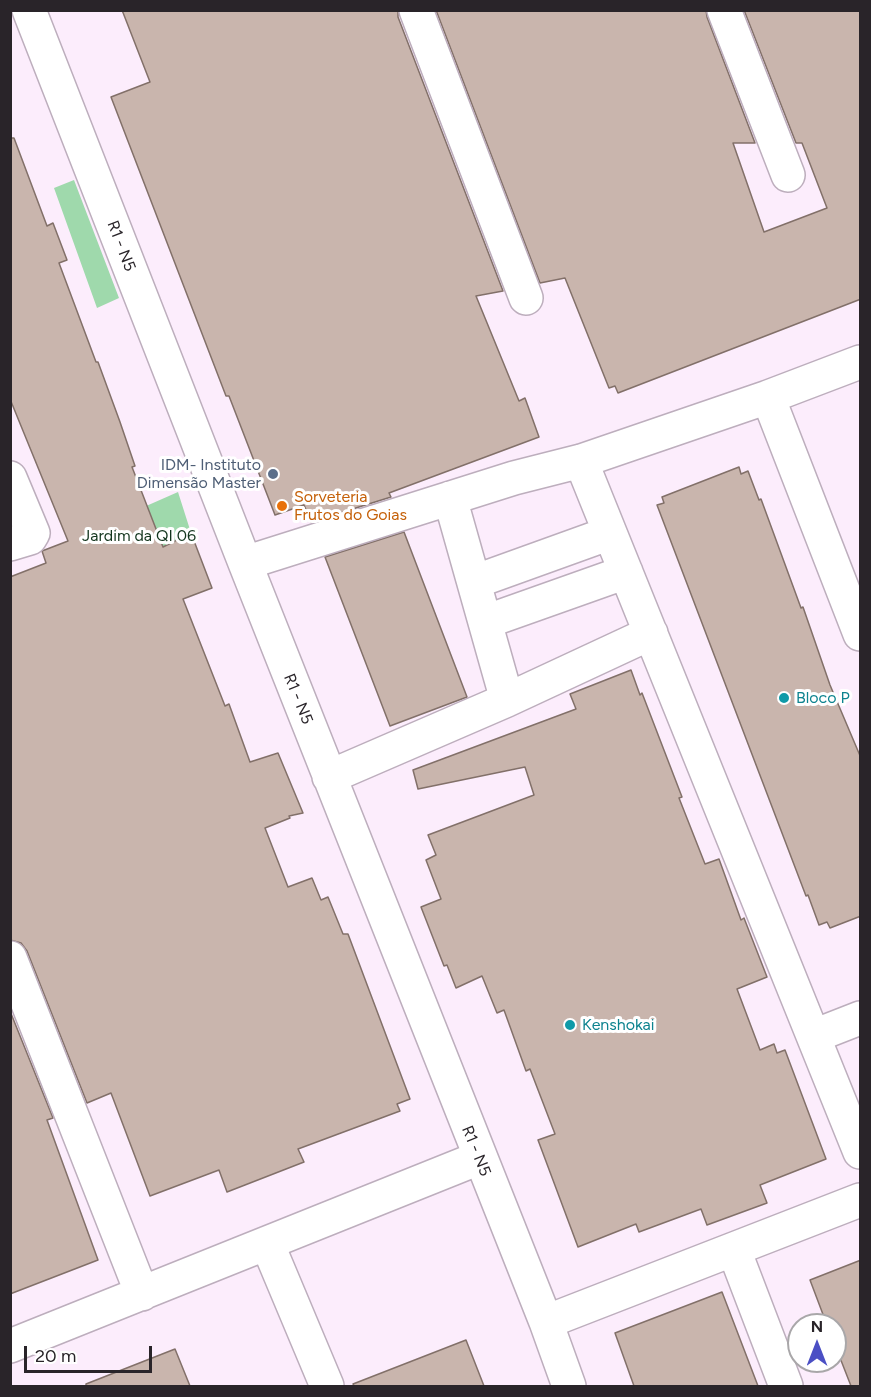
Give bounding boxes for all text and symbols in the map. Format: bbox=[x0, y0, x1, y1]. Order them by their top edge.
street label: R1 - N5 bbox=[103, 218, 139, 274]
place label: IDM- Instituto Dimensão Master bbox=[137, 455, 261, 493]
marker: IDM- Instituto Dimensão Master bbox=[266, 467, 280, 481]
place label: Sorveteria Frutos do Goias bbox=[294, 487, 407, 525]
marker: Sorveteria Frutos do Goias bbox=[275, 499, 289, 513]
park label: Jardim da QI 06 bbox=[82, 526, 196, 546]
street label: R1 - N5 bbox=[279, 671, 317, 727]
place label: Bloco P bbox=[796, 688, 850, 708]
marker: Bloco P bbox=[777, 691, 791, 705]
place label: Kenshokai bbox=[582, 1015, 654, 1035]
marker: Kenshokai bbox=[563, 1018, 577, 1032]
street label: R1 - N5 bbox=[457, 1123, 495, 1179]
north arrow bbox=[787, 1313, 847, 1373]
text: N bbox=[811, 1317, 823, 1336]
scale bar bbox=[27, 1334, 154, 1372]
text: 20 m bbox=[35, 1345, 76, 1367]

